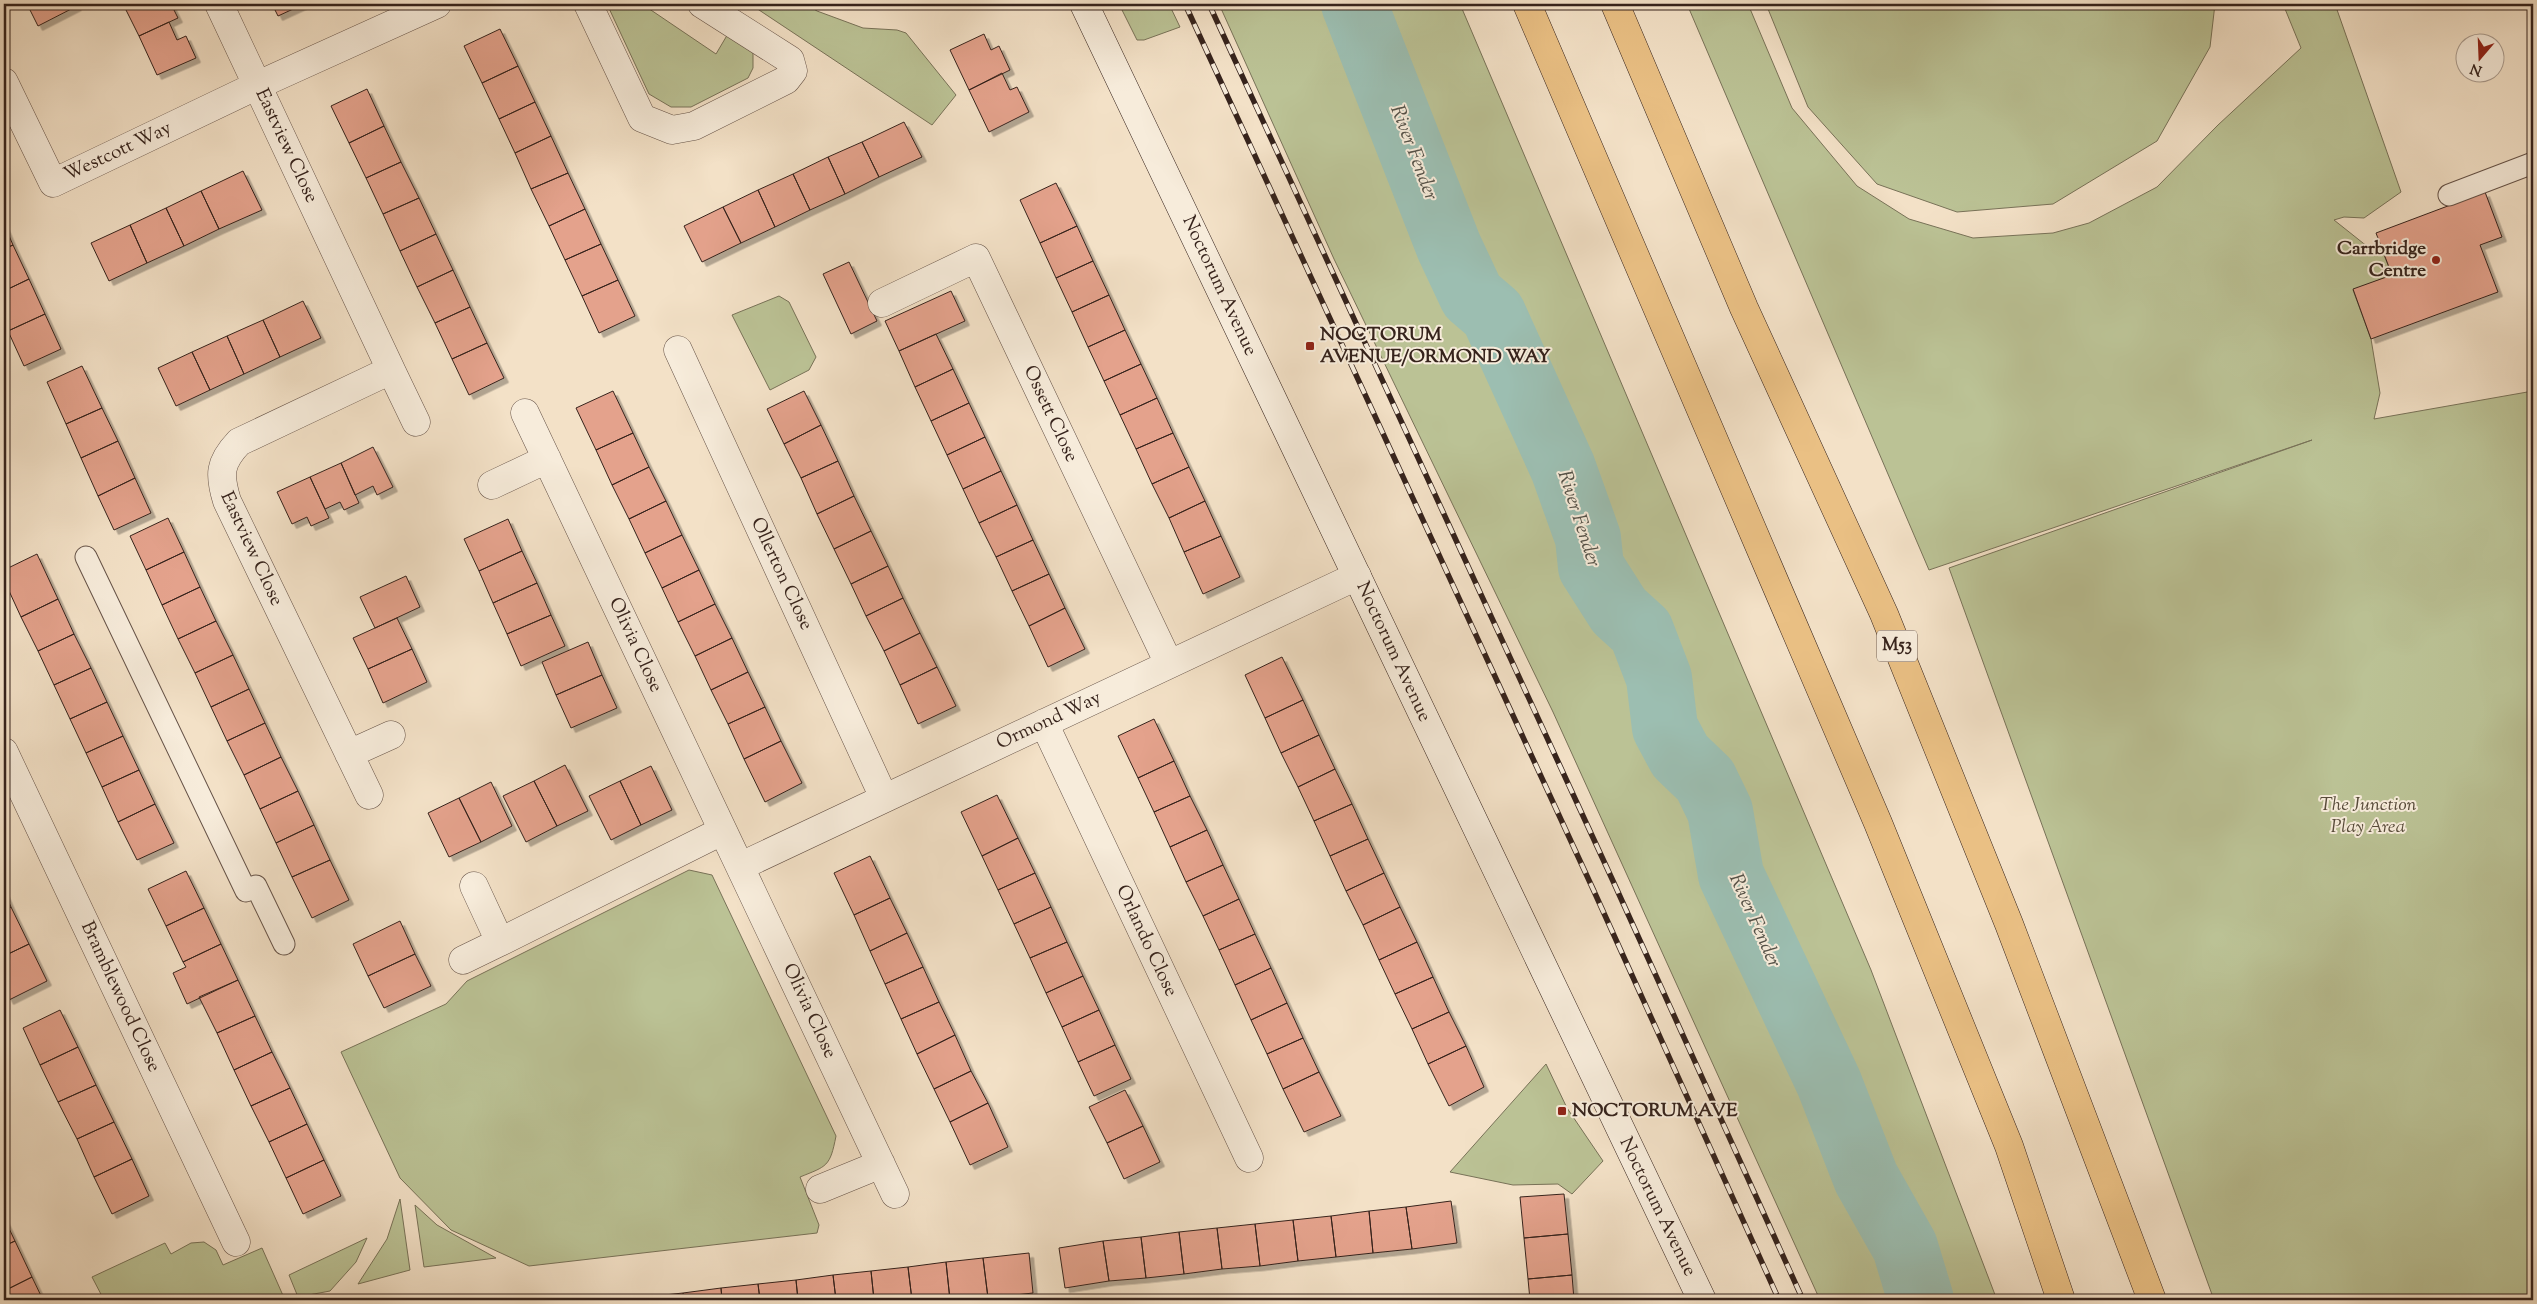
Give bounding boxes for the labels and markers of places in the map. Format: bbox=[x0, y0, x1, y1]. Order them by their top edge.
place label: Carrbridge Centre bbox=[2337, 236, 2426, 285]
marker: Carrbridge Centre bbox=[2430, 254, 2442, 266]
place label: NOCTORUM AVENUE/ORMOND WAY bbox=[1320, 322, 1551, 371]
marker: NOCTORUM AVENUE/ORMOND WAY bbox=[1304, 340, 1316, 352]
place label: NOCTORUM AVE bbox=[1572, 1098, 1738, 1125]
marker: NOCTORUM AVE bbox=[1556, 1105, 1568, 1117]

